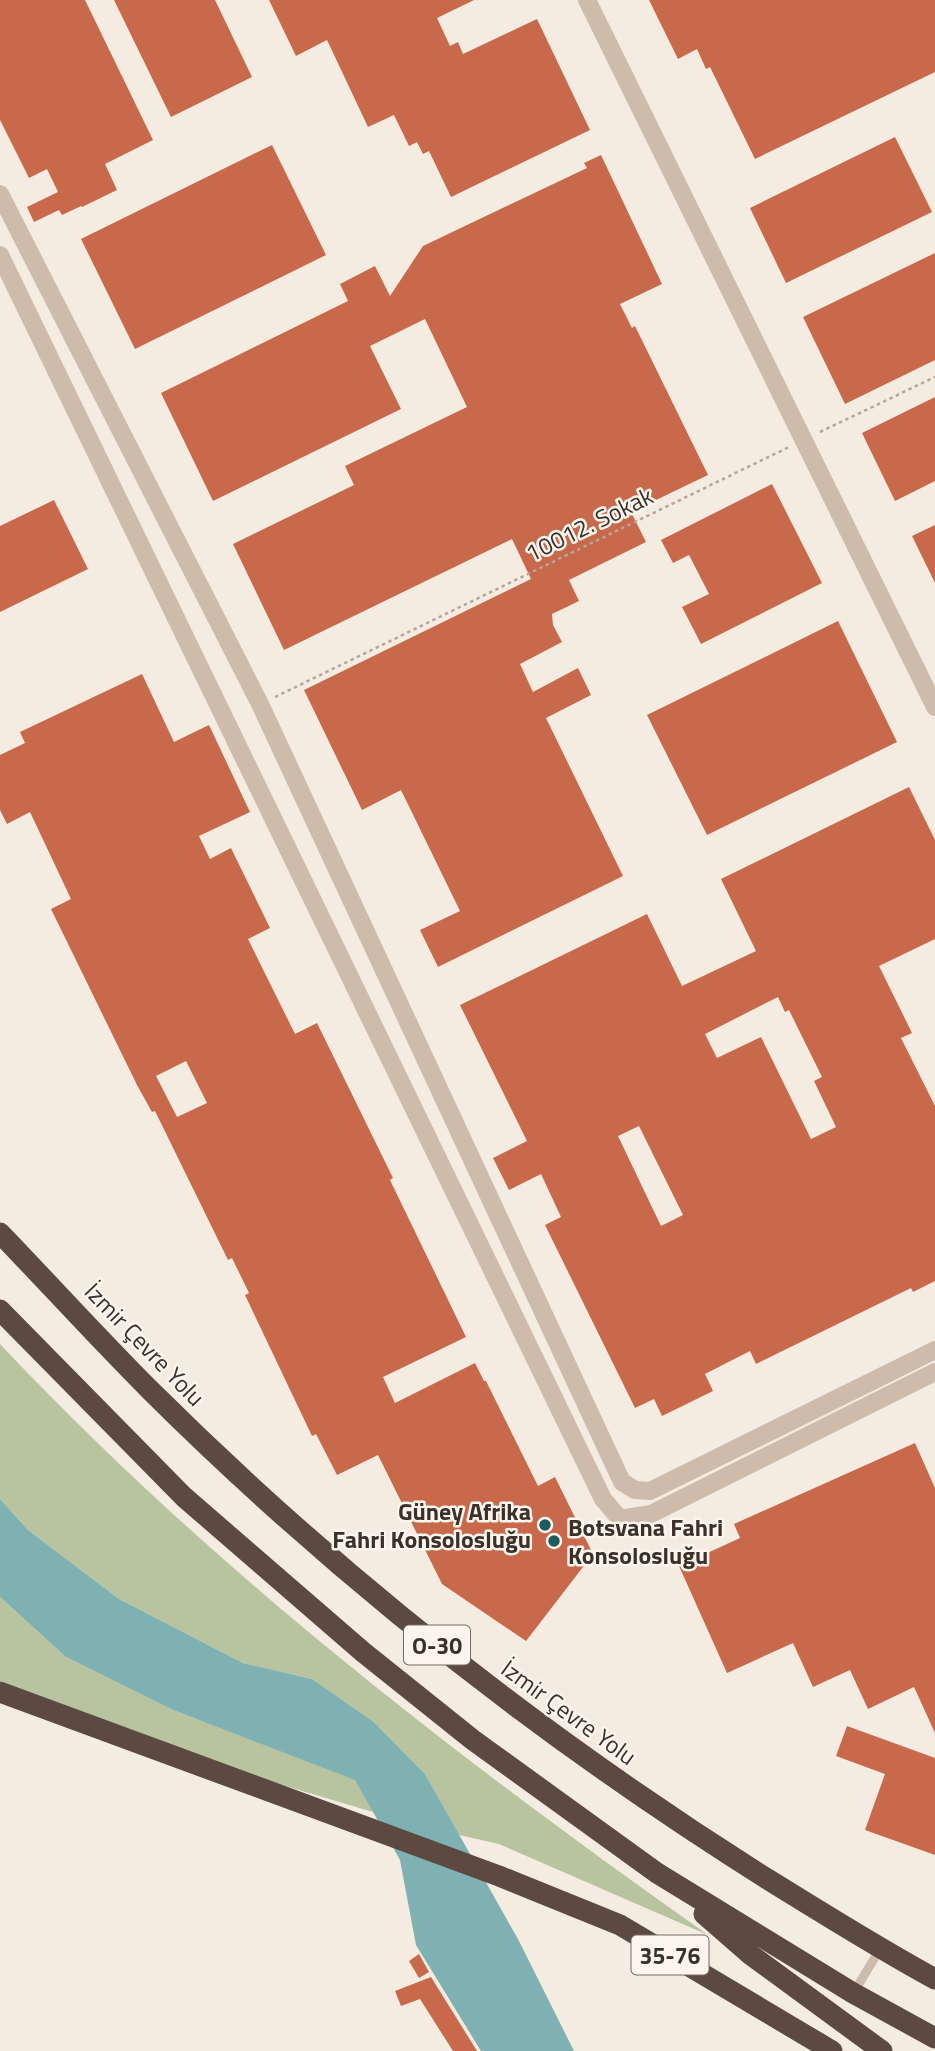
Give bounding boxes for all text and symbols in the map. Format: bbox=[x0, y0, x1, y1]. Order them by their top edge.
street label: 10012. Sokak bbox=[519, 477, 659, 570]
street label: İzmir Çevre Yolu bbox=[77, 1274, 213, 1414]
place label: Güney Afrika Fahri Konsolosluğu bbox=[332, 1493, 531, 1557]
place label: Botsvana Fahri Konsolosluğu bbox=[568, 1509, 723, 1573]
marker: Güney Afrika Fahri Konsolosluğu bbox=[537, 1517, 553, 1533]
marker: Botsvana Fahri Konsolosluğu bbox=[546, 1533, 562, 1549]
road number: O-30 bbox=[404, 1626, 470, 1664]
street label: İzmir Çevre Yolu bbox=[494, 1651, 644, 1773]
road number: 35-76 bbox=[632, 1936, 708, 1974]

